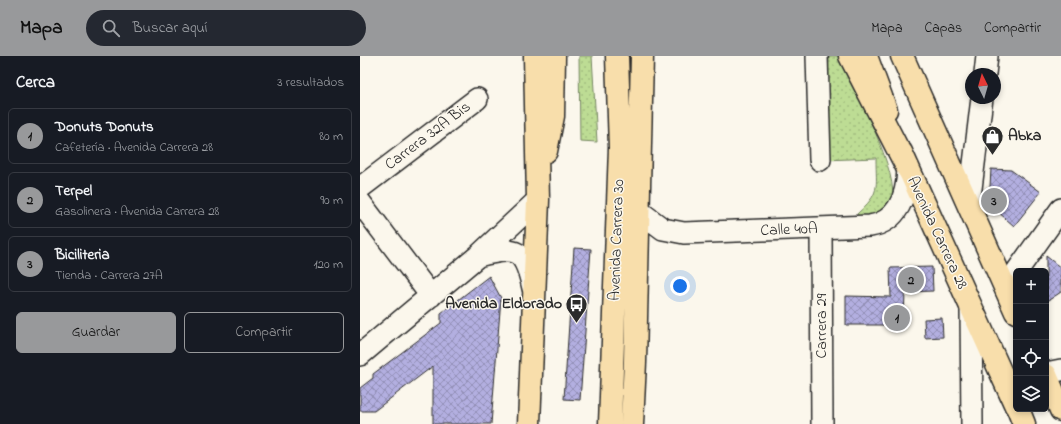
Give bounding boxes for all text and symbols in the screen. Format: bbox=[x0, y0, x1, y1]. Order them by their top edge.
search box bbox=[86, 10, 366, 46]
text: Mapa bbox=[20, 15, 62, 42]
icon: search bbox=[100, 17, 122, 39]
text: Buscar aquí bbox=[132, 17, 207, 39]
text: Mapa bbox=[871, 18, 903, 39]
text: Capas bbox=[925, 18, 962, 39]
text: Compartir bbox=[984, 18, 1041, 39]
north arrow bbox=[965, 68, 1001, 104]
text: Cerca bbox=[16, 70, 55, 95]
text: 3 resultados bbox=[277, 73, 344, 92]
street label: Carrera 32A Bis bbox=[380, 96, 476, 176]
text: Donuts Donuts bbox=[55, 116, 154, 138]
shop icon: Abka bbox=[980, 123, 1006, 156]
place label: Abka bbox=[1008, 124, 1042, 148]
text: 1 bbox=[28, 127, 32, 146]
text: 80 m bbox=[319, 127, 343, 146]
text: Cafetería · Avenida Carrera 28 bbox=[55, 138, 213, 157]
street label: Avenida Carrera 28 bbox=[902, 174, 972, 292]
street label: Avenida Carrera 30 bbox=[603, 179, 631, 301]
text: Terpel bbox=[55, 180, 92, 202]
pin: 3 bbox=[981, 186, 1007, 216]
text: 2 bbox=[27, 191, 33, 210]
text: 90 m bbox=[320, 191, 343, 210]
text: Gasolinera · Avenida Carrera 28 bbox=[55, 202, 219, 221]
street label: Calle 40A bbox=[760, 217, 818, 243]
text: Biciliteria bbox=[55, 244, 110, 266]
text: 3 bbox=[27, 255, 33, 274]
text: 120 m bbox=[313, 255, 343, 274]
pin: 2 bbox=[898, 265, 924, 295]
text: Tienda · Carrera 27A bbox=[55, 266, 163, 285]
map controls bbox=[1013, 268, 1049, 412]
button: + bbox=[1013, 268, 1049, 304]
your location bbox=[670, 276, 690, 296]
bus stop icon: Avenida Eldorado bbox=[564, 291, 590, 324]
place label: Avenida Eldorado bbox=[445, 292, 562, 316]
street label: Carrera 29 bbox=[810, 293, 834, 358]
pin: 1 bbox=[884, 303, 910, 333]
button: − bbox=[1013, 304, 1049, 340]
button: Guardar bbox=[16, 312, 176, 353]
button: Compartir bbox=[184, 312, 344, 353]
button: locate bbox=[1013, 340, 1049, 376]
button: layers bbox=[1013, 376, 1049, 412]

